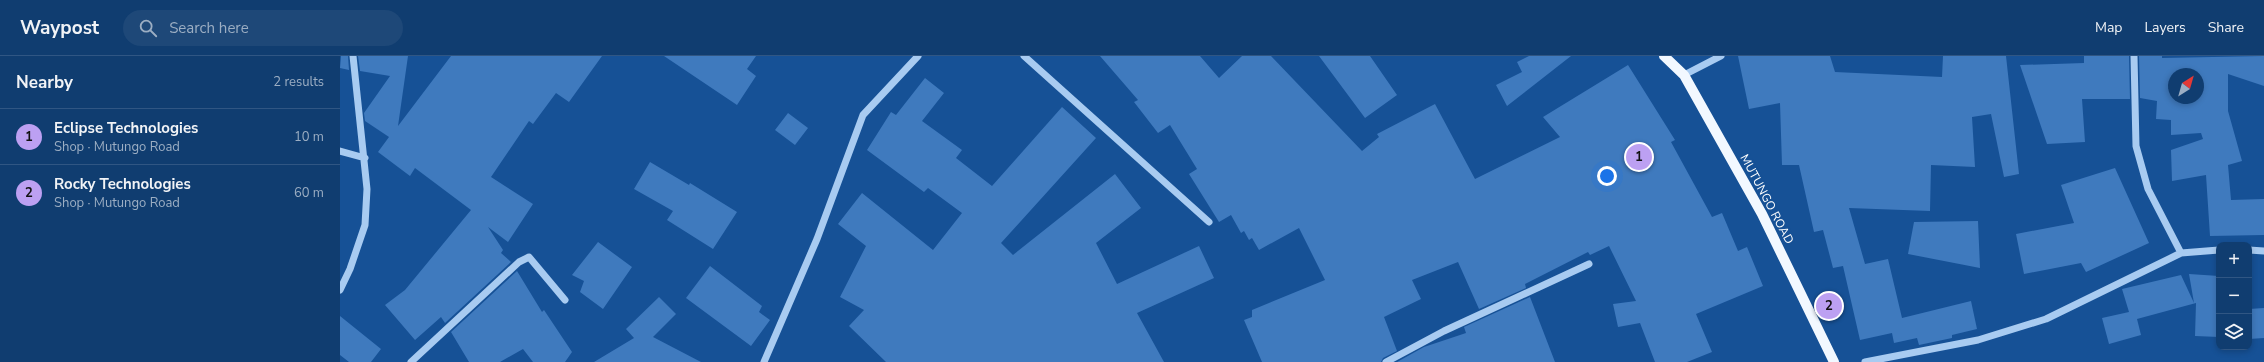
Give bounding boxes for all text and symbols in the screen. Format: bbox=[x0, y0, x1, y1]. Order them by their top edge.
search box bbox=[123, 10, 403, 46]
text: Waypost bbox=[20, 15, 99, 41]
icon: search bbox=[137, 17, 159, 39]
text: Search here bbox=[169, 18, 249, 38]
text: Map bbox=[2095, 18, 2122, 37]
text: Layers bbox=[2144, 18, 2186, 37]
text: Share bbox=[2208, 18, 2244, 37]
north arrow bbox=[2168, 68, 2204, 104]
text: Nearby bbox=[16, 71, 73, 94]
text: 2 results bbox=[273, 73, 324, 91]
text: Eclipse Technologies bbox=[54, 118, 198, 138]
text: 1 bbox=[25, 128, 33, 146]
text: 10 m bbox=[294, 128, 324, 146]
text: Shop · Mutungo Road bbox=[54, 138, 180, 156]
pin: 1 bbox=[1626, 142, 1652, 172]
street label: MUTUNGO ROAD bbox=[1737, 151, 1797, 247]
your location bbox=[1597, 166, 1617, 186]
text: Rocky Technologies bbox=[54, 174, 191, 194]
text: 2 bbox=[25, 184, 33, 202]
text: 60 m bbox=[294, 184, 324, 202]
text: Shop · Mutungo Road bbox=[54, 194, 180, 212]
map controls bbox=[2216, 242, 2252, 350]
button: + bbox=[2216, 242, 2252, 278]
button: − bbox=[2216, 278, 2252, 314]
pin: 2 bbox=[1816, 291, 1842, 321]
button: layers bbox=[2216, 314, 2252, 350]

